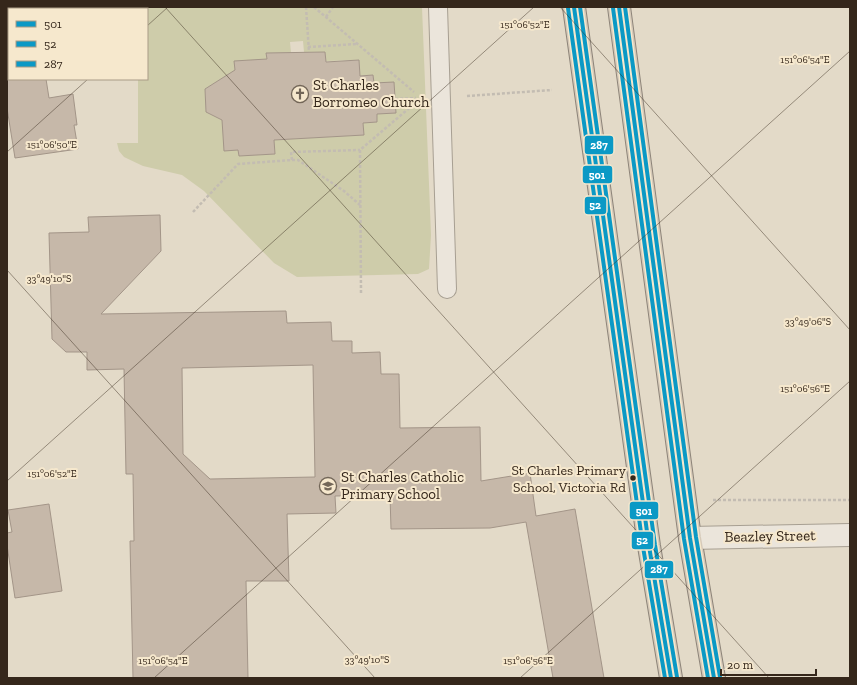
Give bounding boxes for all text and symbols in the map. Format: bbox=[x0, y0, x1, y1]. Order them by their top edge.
legend bbox=[8, 8, 148, 80]
text: 501 bbox=[44, 17, 62, 31]
text: 151°06'52"E bbox=[500, 19, 550, 31]
text: 52 bbox=[44, 37, 56, 51]
text: 151°06'54"E bbox=[780, 54, 830, 66]
text: 287 bbox=[44, 57, 63, 71]
place label: St Charles Borromeo Church bbox=[313, 76, 430, 111]
church icon: St Charles Borromeo Church bbox=[290, 84, 310, 104]
line badge: 287 bbox=[584, 135, 614, 155]
text: 151°06'50"E bbox=[27, 139, 77, 151]
text: 287 bbox=[590, 139, 608, 152]
line badge: 501 bbox=[582, 165, 613, 184]
text: 501 bbox=[589, 169, 606, 182]
line badge: 52 bbox=[584, 196, 607, 215]
text: 52 bbox=[589, 199, 601, 212]
text: 33°49'10"S bbox=[27, 273, 71, 285]
text: 33°49'06"S bbox=[785, 316, 831, 328]
text: 151°06'56"E bbox=[780, 383, 830, 395]
place label: St Charles Primary School, Victoria Rd bbox=[511, 462, 627, 496]
text: 151°06'52"E bbox=[27, 468, 77, 480]
place label: St Charles Catholic Primary School bbox=[341, 468, 464, 503]
marker: St Charles Primary School, Victoria Rd bbox=[628, 473, 638, 483]
school or university icon: St Charles Catholic Primary School bbox=[318, 476, 338, 496]
line badge: 501 bbox=[629, 501, 659, 520]
text: 501 bbox=[636, 505, 653, 518]
street label: Beazley Street bbox=[724, 526, 816, 546]
line badge: 52 bbox=[631, 531, 654, 550]
text: 52 bbox=[636, 534, 648, 547]
line badge: 287 bbox=[644, 560, 674, 579]
text: 287 bbox=[650, 563, 668, 576]
scale bar bbox=[721, 651, 816, 677]
text: 33°49'10"S bbox=[345, 654, 389, 666]
text: 151°06'54"E bbox=[138, 655, 188, 667]
text: 151°06'56"E bbox=[503, 655, 553, 667]
text: 20 m bbox=[727, 658, 754, 672]

